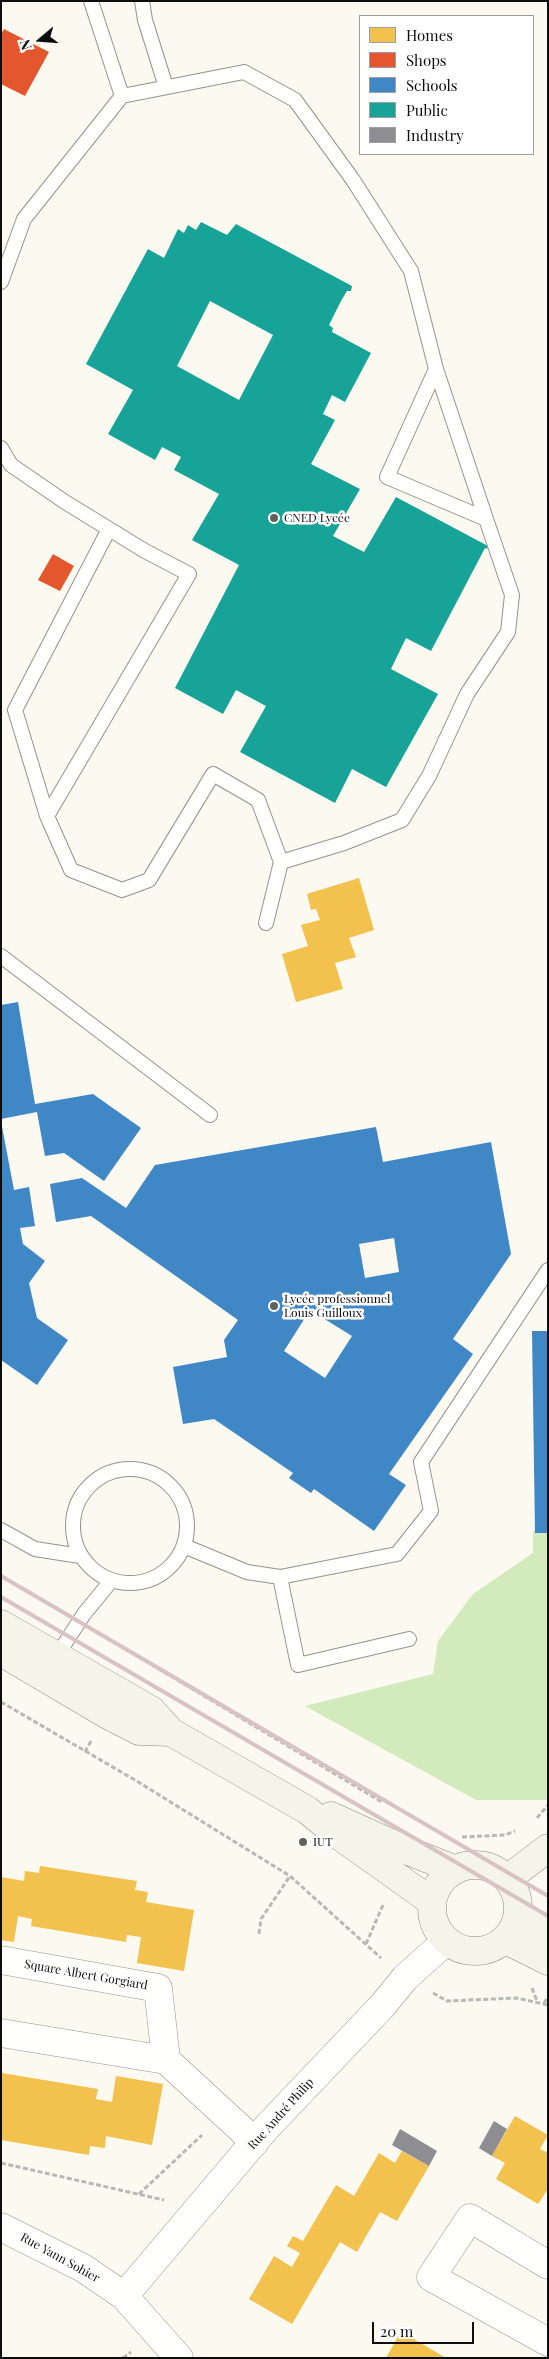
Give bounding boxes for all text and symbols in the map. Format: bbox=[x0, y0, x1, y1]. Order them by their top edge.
north arrow bbox=[15, 15, 65, 65]
legend bbox=[359, 15, 534, 155]
text: Homes bbox=[406, 25, 453, 45]
text: N bbox=[15, 37, 36, 53]
text: Shops bbox=[406, 50, 447, 70]
text: Schools bbox=[406, 75, 458, 95]
text: Public bbox=[406, 100, 448, 120]
text: Industry bbox=[406, 125, 464, 145]
place label: CNED Lycée bbox=[284, 511, 350, 525]
marker: CNED Lycée bbox=[268, 512, 280, 524]
place label: Lycée professionnel Louis Guilloux bbox=[284, 1292, 390, 1320]
marker: Lycée professionnel Louis Guilloux bbox=[268, 1300, 280, 1312]
place label: IUT bbox=[313, 1835, 333, 1849]
marker: IUT bbox=[297, 1836, 309, 1848]
street label: Square Albert Gorgiard bbox=[23, 1957, 149, 1993]
street label: Rue André Philip bbox=[245, 2075, 317, 2153]
street label: Rue Yann Sohier bbox=[18, 2230, 102, 2286]
scale bar bbox=[374, 2312, 476, 2344]
text: 20 m bbox=[380, 2321, 413, 2341]

